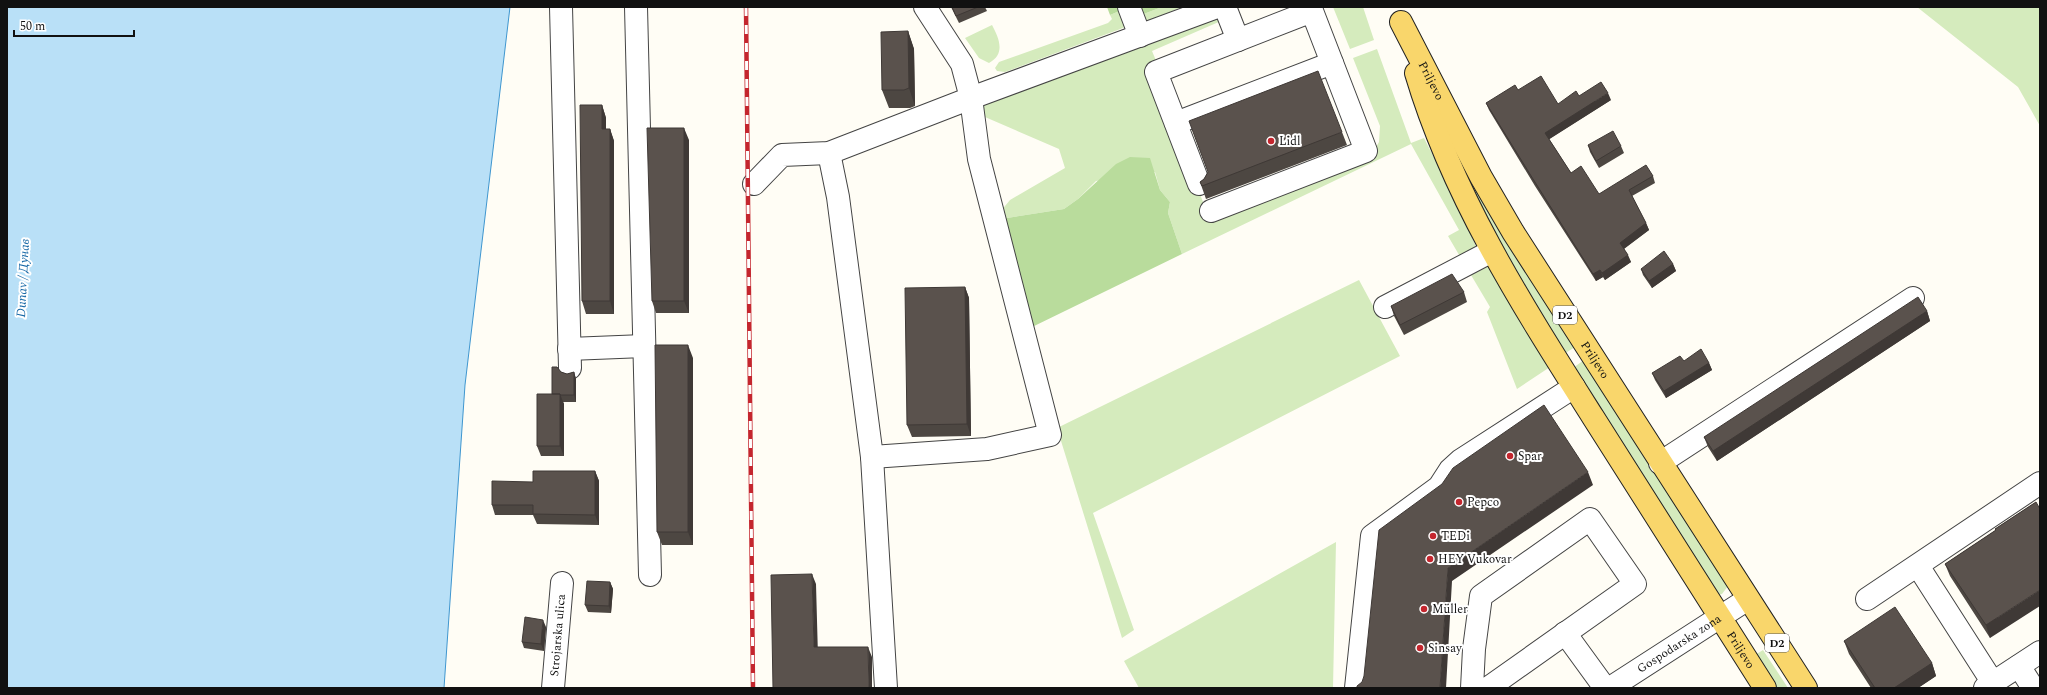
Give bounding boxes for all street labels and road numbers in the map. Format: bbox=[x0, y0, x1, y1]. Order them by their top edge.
street label: Priljevo bbox=[1413, 58, 1449, 103]
road number: D2 bbox=[1553, 306, 1577, 324]
street label: Priljevo bbox=[1576, 337, 1614, 382]
street label: Strojarska ulica bbox=[545, 593, 571, 677]
street label: Gospodarska zona bbox=[1633, 609, 1725, 678]
street label: Priljevo bbox=[1722, 627, 1760, 672]
road number: D2 bbox=[1765, 634, 1789, 652]

